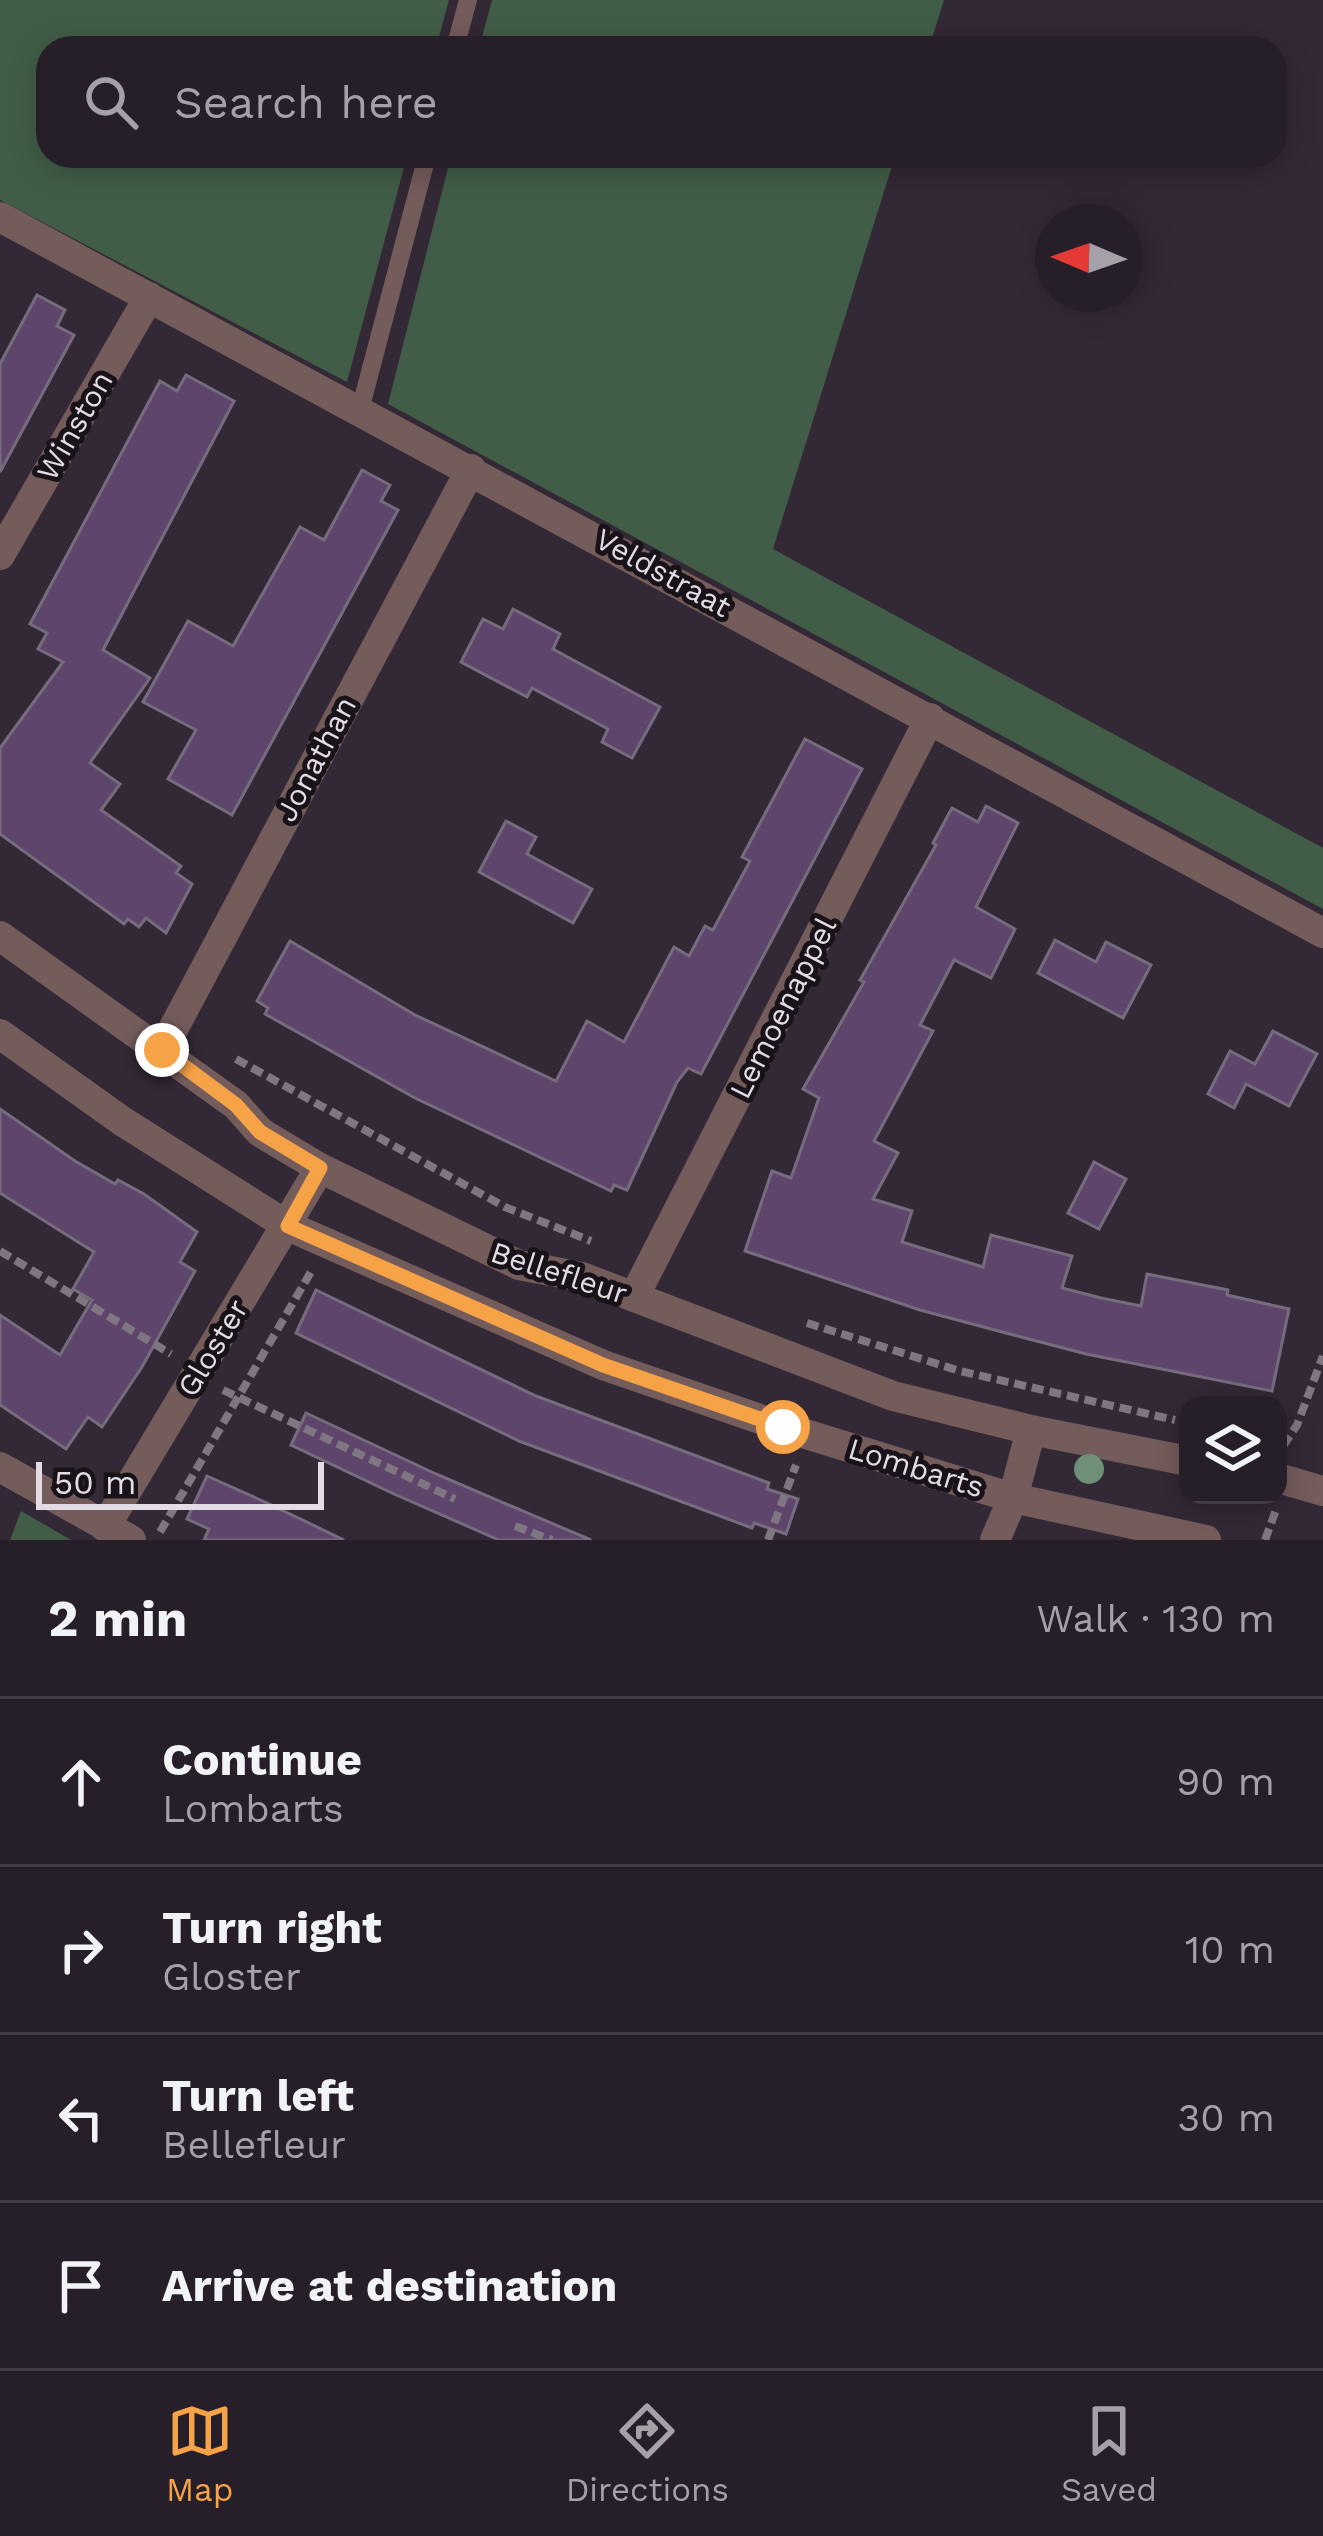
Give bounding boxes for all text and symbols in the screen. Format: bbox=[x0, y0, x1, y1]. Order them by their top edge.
search box bbox=[36, 36, 1287, 168]
icon: search bbox=[78, 69, 144, 135]
text: Search here bbox=[174, 76, 438, 129]
north arrow bbox=[1035, 204, 1143, 312]
street label: Winston bbox=[29, 365, 120, 487]
street label: Veldstraat bbox=[589, 521, 737, 624]
street label: Jonathan bbox=[268, 690, 363, 827]
street label: Lemoenappel bbox=[722, 911, 843, 1104]
route end bbox=[135, 1023, 189, 1077]
street label: Bellefleur bbox=[486, 1234, 632, 1311]
street label: Gloster bbox=[170, 1293, 255, 1403]
map controls bbox=[1179, 1396, 1287, 1504]
button: layers bbox=[1179, 1396, 1287, 1504]
route start bbox=[756, 1400, 810, 1454]
street label: Lombarts bbox=[844, 1430, 988, 1505]
scale bar bbox=[36, 1456, 324, 1509]
text: 50 m bbox=[54, 1463, 136, 1502]
text: 2 min bbox=[48, 1589, 187, 1648]
text: Walk · 130 m bbox=[1037, 1596, 1275, 1641]
text: Continue bbox=[162, 1733, 362, 1786]
icon: ahead bbox=[48, 1749, 114, 1815]
text: 90 m bbox=[1176, 1759, 1275, 1804]
text: Lombarts bbox=[162, 1786, 343, 1831]
text: Turn right bbox=[162, 1901, 382, 1954]
icon: right bbox=[48, 1917, 114, 1983]
text: 10 m bbox=[1185, 1927, 1275, 1972]
text: Gloster bbox=[162, 1954, 301, 1999]
text: Turn left bbox=[162, 2069, 354, 2122]
icon: left bbox=[48, 2085, 114, 2151]
text: 30 m bbox=[1178, 2095, 1275, 2140]
text: Bellefleur bbox=[162, 2122, 346, 2167]
icon: arrive bbox=[48, 2253, 114, 2319]
text: Arrive at destination bbox=[162, 2259, 617, 2312]
tab: Map bbox=[166, 2398, 233, 2509]
tab: Directions bbox=[566, 2398, 729, 2509]
tab: Saved bbox=[1061, 2398, 1157, 2509]

